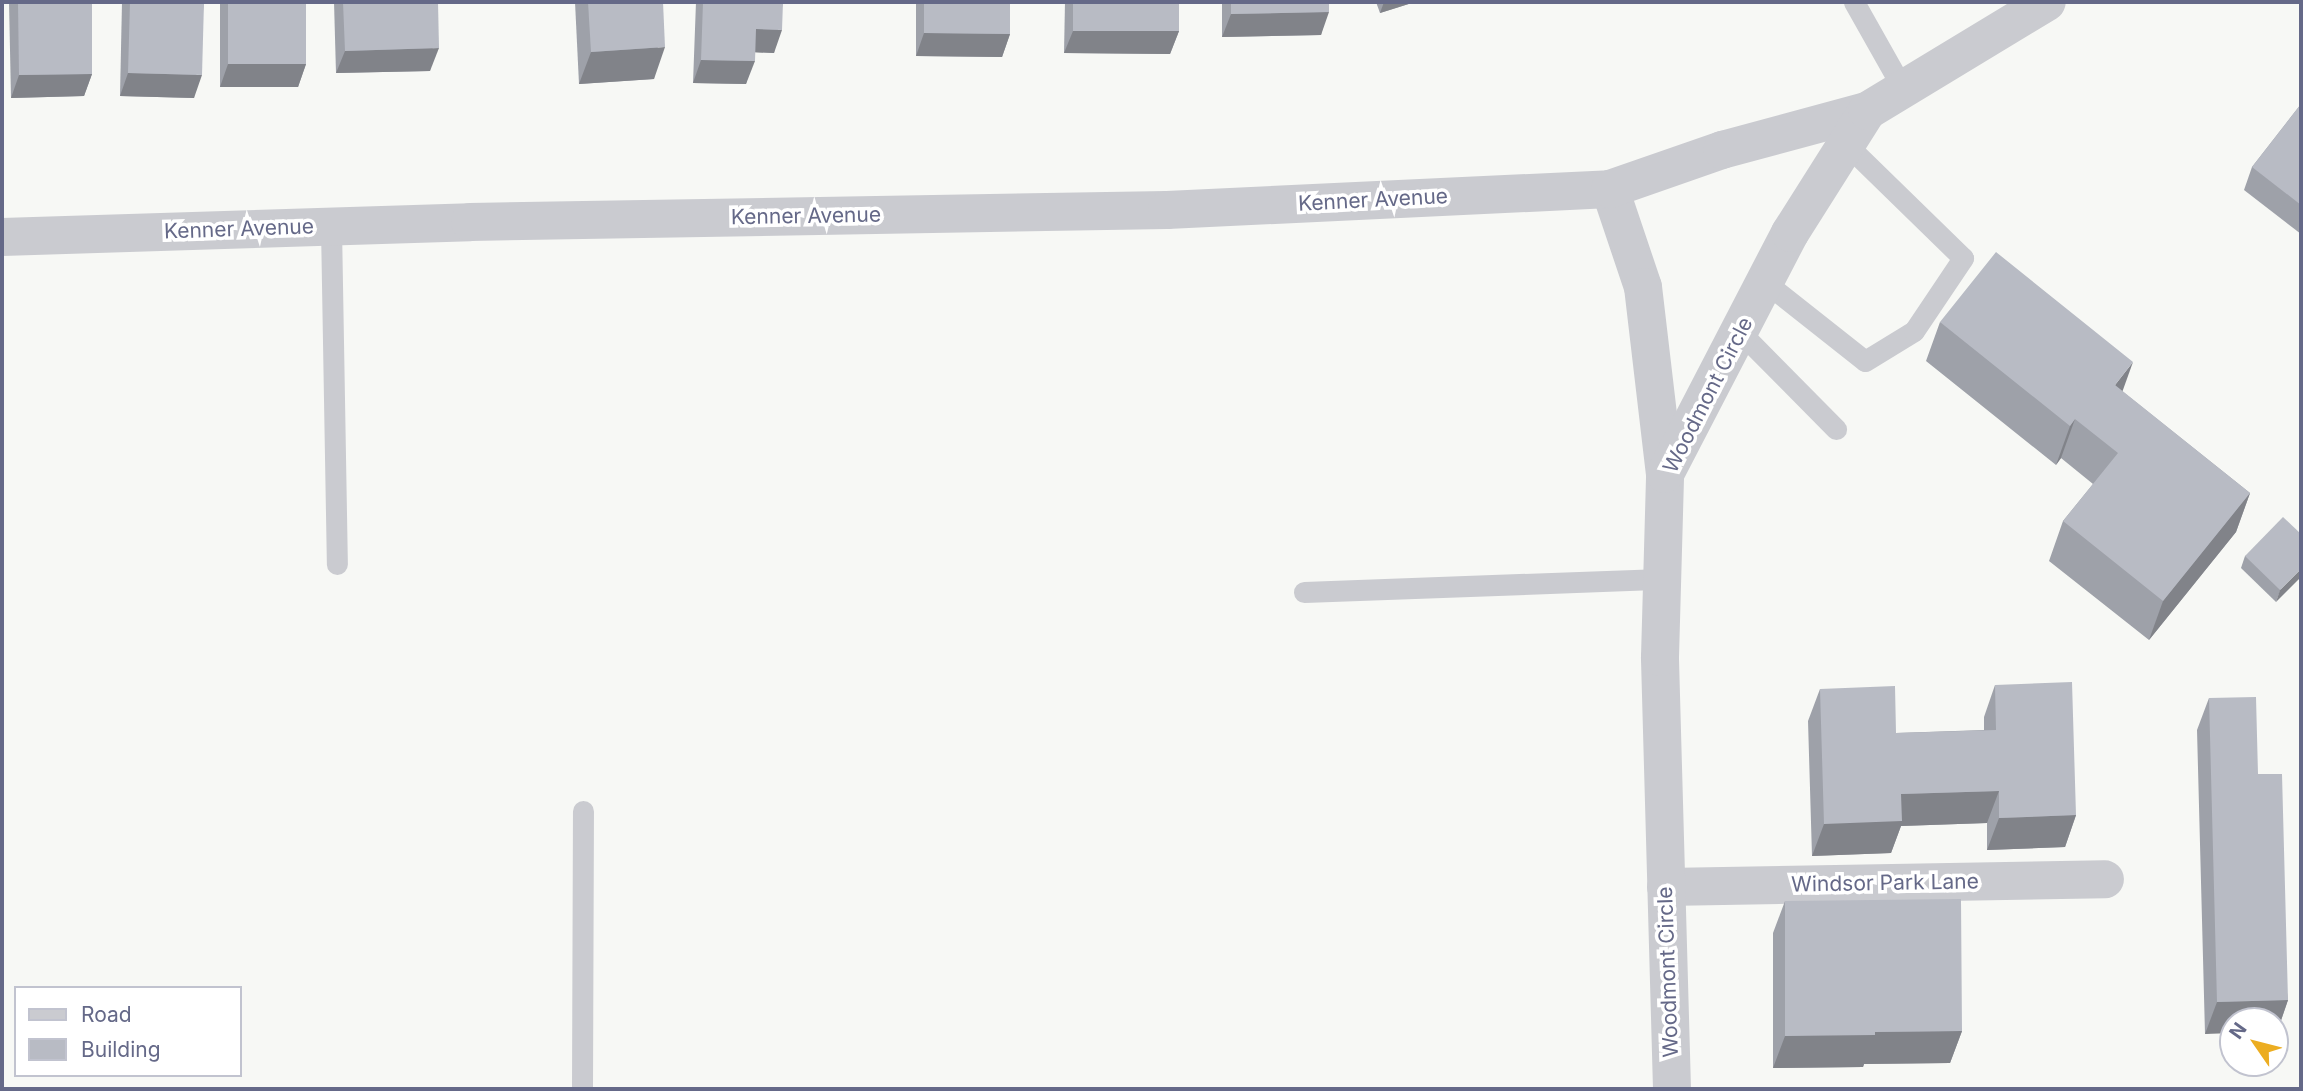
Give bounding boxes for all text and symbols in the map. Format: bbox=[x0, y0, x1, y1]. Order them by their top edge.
street label: Kenner Avenue bbox=[1297, 183, 1449, 217]
street label: Kenner Avenue bbox=[731, 202, 881, 230]
street label: Kenner Avenue bbox=[164, 214, 314, 244]
street label: Woodmont Circle bbox=[1658, 313, 1758, 477]
street label: Windsor Park Lane bbox=[1791, 869, 1979, 897]
street label: Woodmont Circle bbox=[1652, 886, 1684, 1058]
legend bbox=[14, 986, 242, 1077]
text: Road bbox=[81, 1002, 132, 1027]
north arrow bbox=[2219, 1007, 2289, 1077]
text: N bbox=[2224, 1018, 2252, 1043]
text: Building bbox=[81, 1037, 161, 1062]

